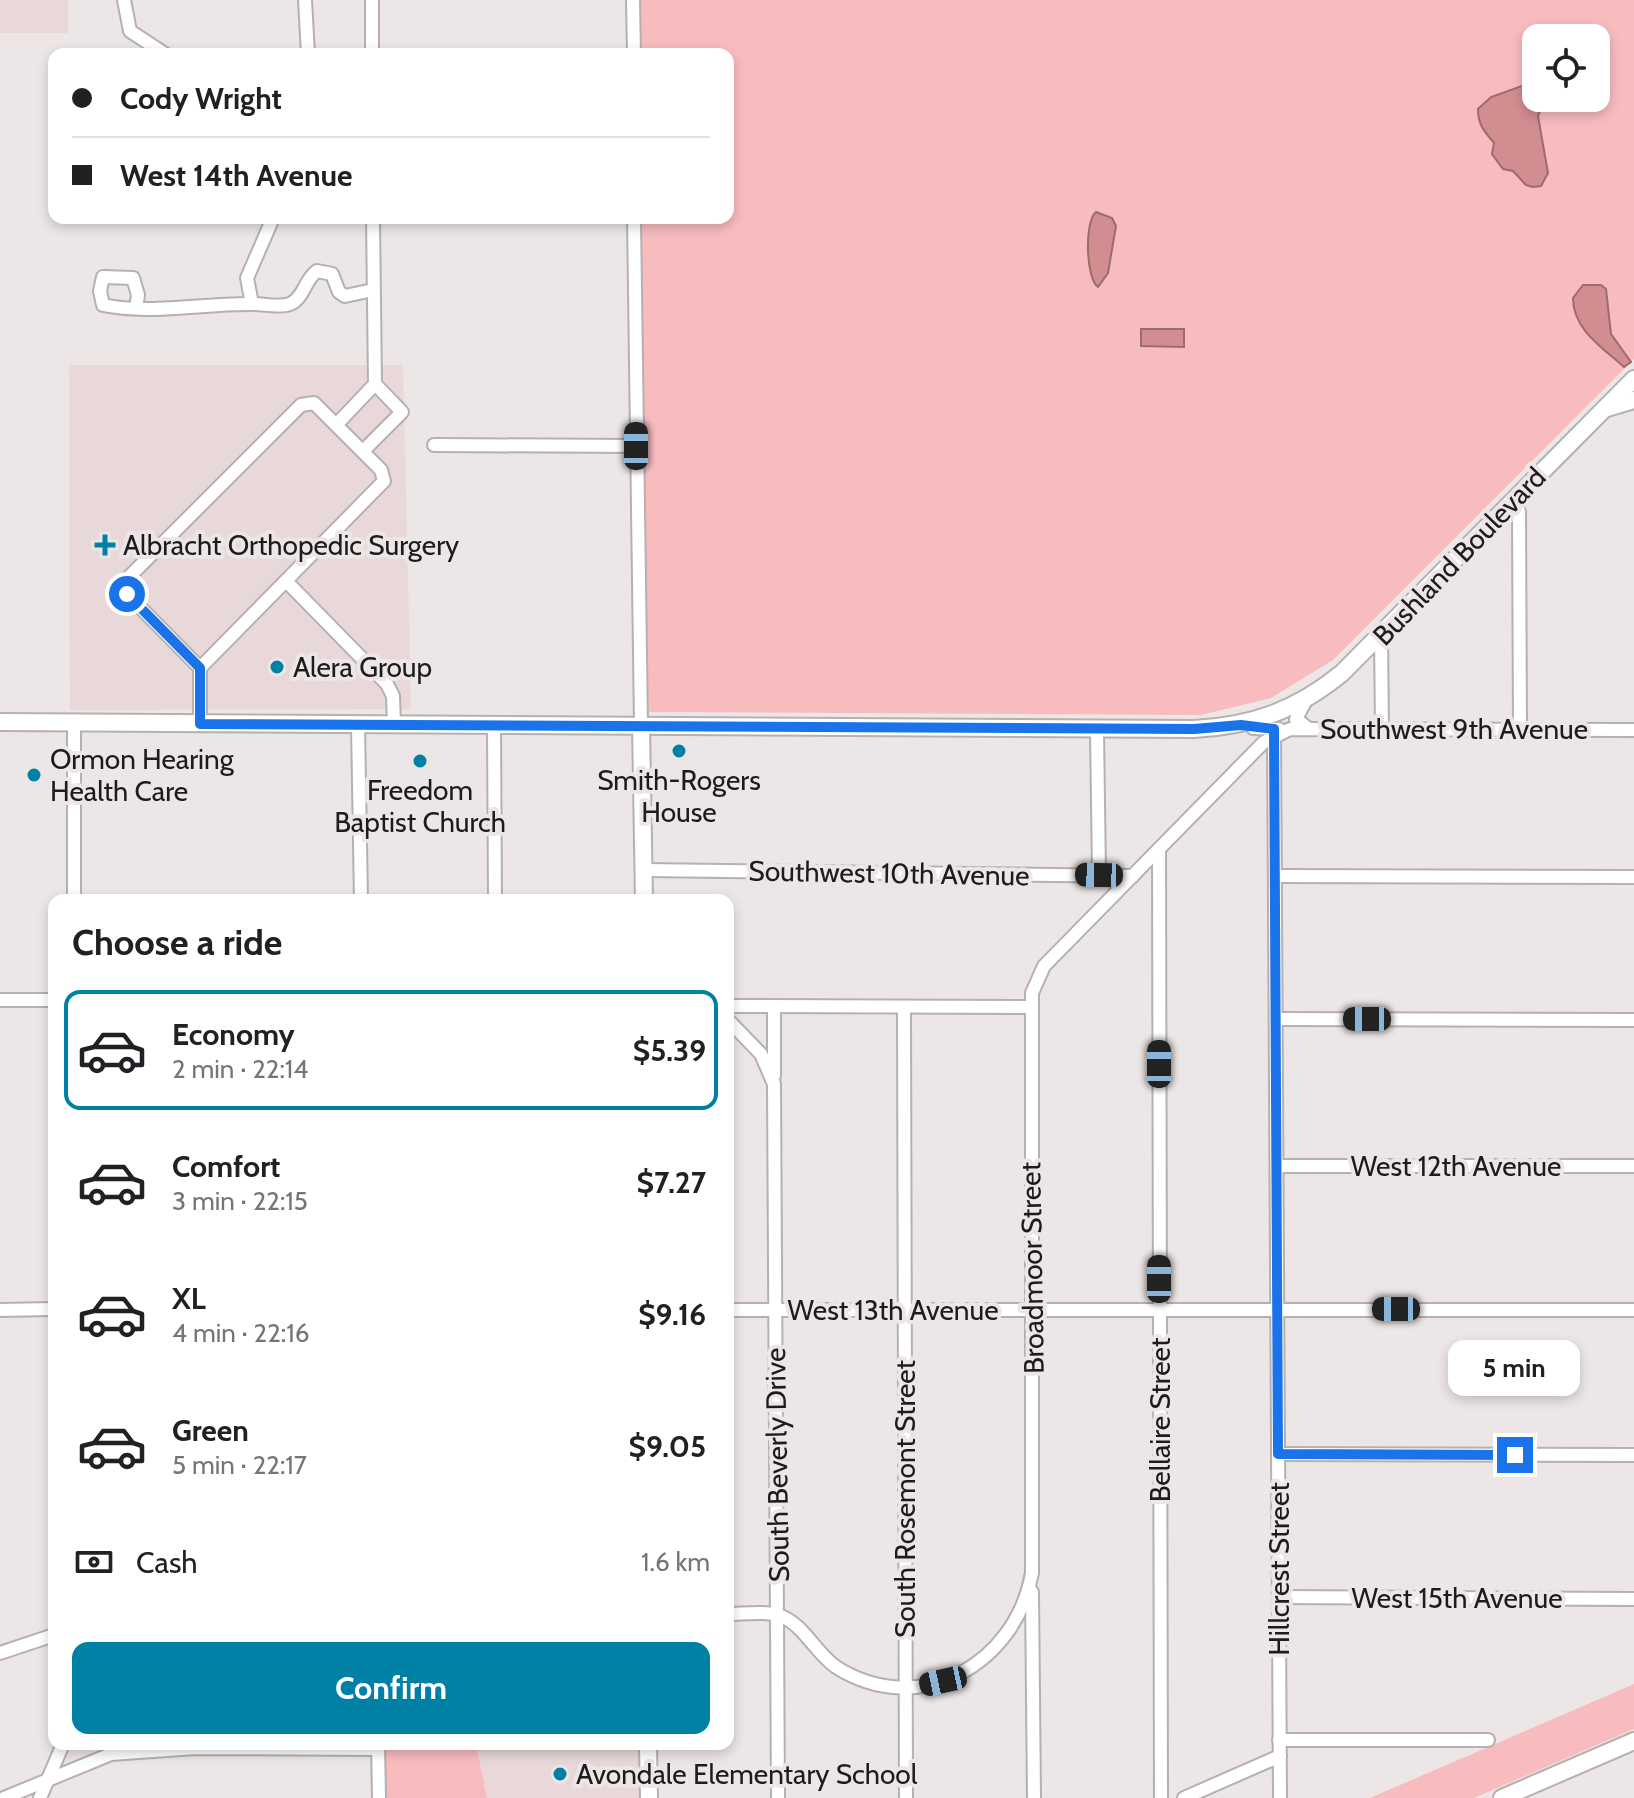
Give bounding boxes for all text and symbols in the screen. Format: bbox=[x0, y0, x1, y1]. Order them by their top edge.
map controls bbox=[1522, 24, 1610, 112]
button: locate bbox=[1522, 24, 1610, 112]
text: Cody Wright bbox=[120, 80, 282, 117]
text: West 14th Avenue bbox=[120, 157, 352, 194]
car bbox=[624, 422, 648, 470]
street label: Bushland Boulevard bbox=[1365, 460, 1553, 652]
place label: Albracht Orthopedic Surgery bbox=[123, 528, 459, 562]
marker: Albracht Orthopedic Surgery bbox=[94, 534, 116, 556]
route start bbox=[109, 576, 145, 612]
place label: Alera Group bbox=[293, 650, 432, 684]
marker: Alera Group bbox=[268, 658, 286, 676]
street label: Southwest 9th Avenue bbox=[1320, 712, 1588, 746]
place label: Ormon Hearing Health Care bbox=[50, 742, 235, 808]
marker: Smith-Rogers House bbox=[670, 742, 688, 760]
marker: Freedom Baptist Church bbox=[411, 752, 429, 770]
place label: Smith-Rogers House bbox=[597, 763, 761, 829]
marker: Ormon Hearing Health Care bbox=[25, 766, 43, 784]
place label: Freedom Baptist Church bbox=[334, 773, 506, 839]
street label: Southwest 10th Avenue bbox=[748, 854, 1030, 892]
car bbox=[1075, 863, 1123, 887]
text: Choose a ride bbox=[72, 920, 282, 964]
car bbox=[1343, 1007, 1391, 1031]
icon: car bbox=[76, 1014, 148, 1086]
text: Economy bbox=[172, 1016, 295, 1053]
text: $5.39 bbox=[633, 1032, 706, 1069]
car bbox=[1147, 1040, 1171, 1088]
text: 2 min · 22:14 bbox=[172, 1053, 308, 1085]
icon: car bbox=[76, 1146, 148, 1218]
text: Comfort bbox=[172, 1148, 280, 1185]
street label: West 12th Avenue bbox=[1351, 1149, 1561, 1183]
street label: Broadmoor Street bbox=[1013, 1162, 1051, 1374]
text: $7.27 bbox=[637, 1164, 706, 1201]
text: 3 min · 22:15 bbox=[172, 1185, 308, 1217]
car bbox=[1147, 1255, 1171, 1303]
icon: car bbox=[76, 1278, 148, 1350]
text: XL bbox=[172, 1280, 206, 1317]
street label: West 13th Avenue bbox=[787, 1293, 999, 1327]
text: $9.16 bbox=[638, 1296, 706, 1333]
car bbox=[1372, 1297, 1420, 1321]
text: 4 min · 22:16 bbox=[172, 1317, 310, 1349]
street label: Bellaire Street bbox=[1143, 1338, 1177, 1502]
callout: 5 min bbox=[1449, 1339, 1581, 1395]
street label: South Beverly Drive bbox=[758, 1347, 796, 1583]
text: 5 min bbox=[1483, 1352, 1546, 1384]
street label: South Rosemont Street bbox=[888, 1360, 922, 1638]
icon: car bbox=[76, 1410, 148, 1482]
text: Green bbox=[172, 1412, 249, 1449]
text: $9.05 bbox=[629, 1428, 706, 1465]
route end bbox=[1497, 1437, 1533, 1473]
text: 5 min · 22:17 bbox=[172, 1449, 307, 1481]
street label: Hillcrest Street bbox=[1262, 1482, 1296, 1656]
icon: cash bbox=[72, 1540, 116, 1584]
text: Cash bbox=[136, 1544, 198, 1581]
text: 1.6 km bbox=[641, 1546, 710, 1578]
street label: West 15th Avenue bbox=[1351, 1581, 1563, 1615]
button: Confirm bbox=[72, 1642, 710, 1734]
car bbox=[917, 1664, 969, 1698]
place label: Avondale Elementary School bbox=[576, 1757, 918, 1791]
marker: Avondale Elementary School bbox=[551, 1765, 569, 1783]

